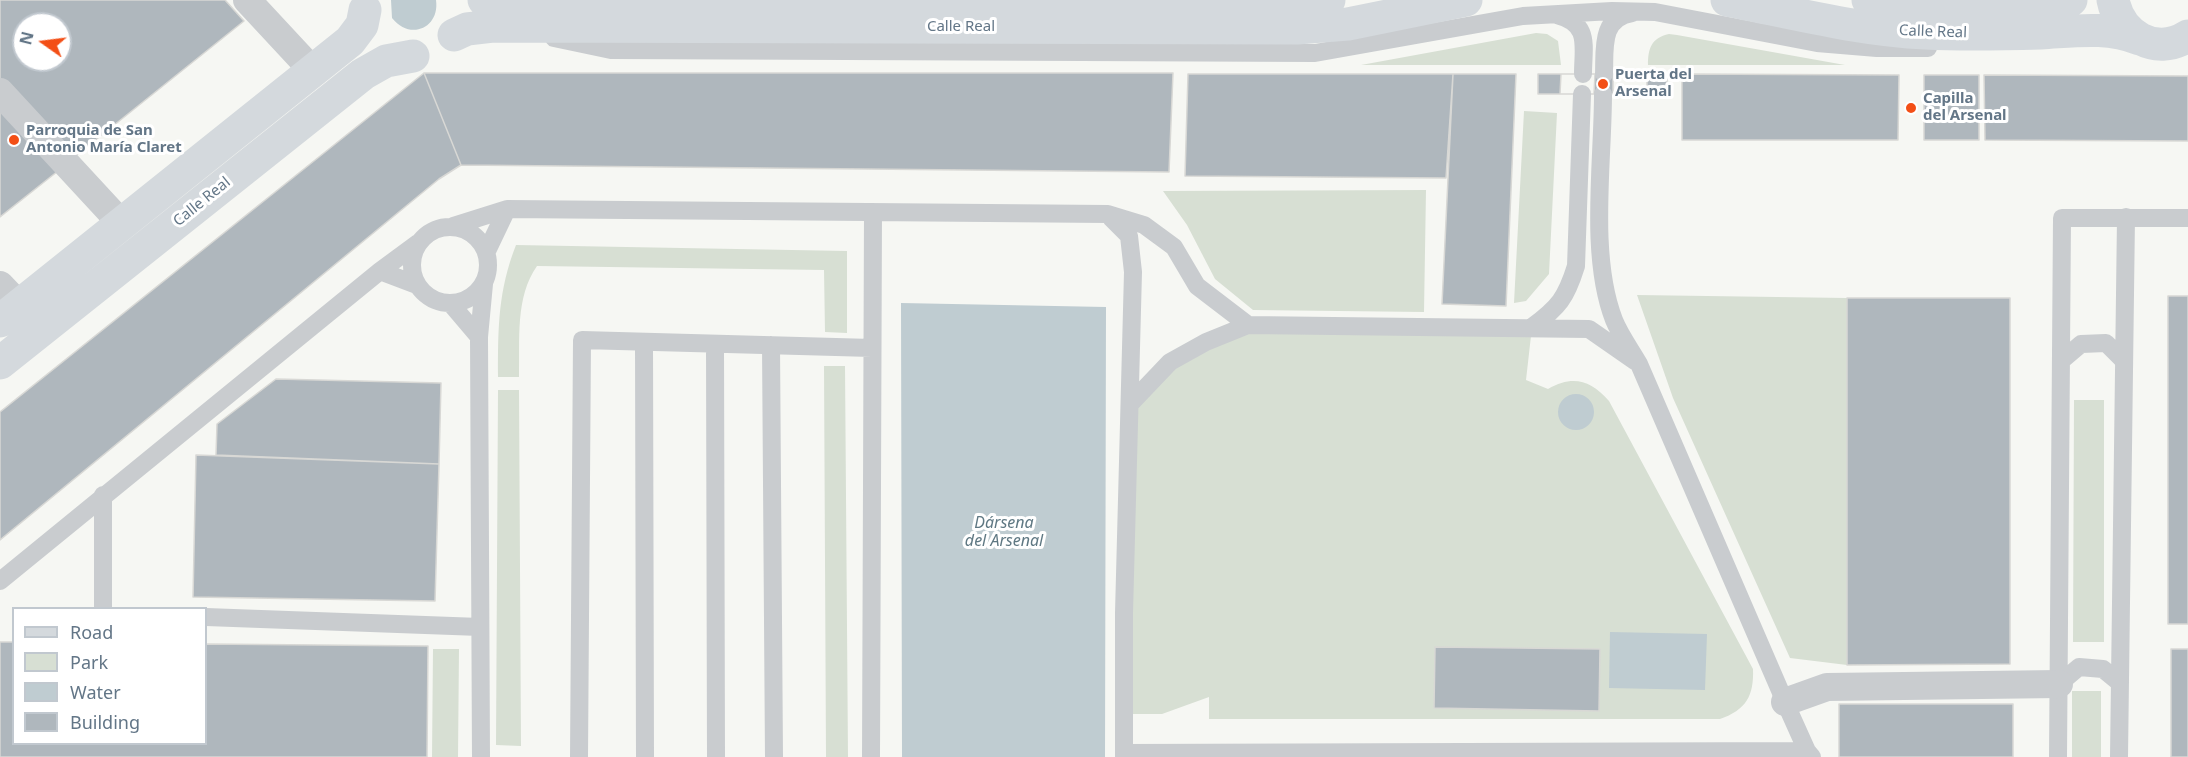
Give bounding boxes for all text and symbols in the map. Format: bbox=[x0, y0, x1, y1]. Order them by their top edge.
north arrow bbox=[12, 12, 72, 72]
street label: Calle Real bbox=[927, 18, 995, 36]
street label: Calle Real bbox=[1899, 22, 1967, 42]
text: N bbox=[14, 29, 39, 47]
place label: Puerta del Arsenal bbox=[1615, 66, 1692, 101]
marker: Puerta del Arsenal bbox=[1596, 77, 1610, 91]
place label: Capilla del Arsenal bbox=[1923, 90, 2007, 125]
marker: Capilla del Arsenal bbox=[1904, 101, 1918, 115]
place label: Parroquia de San Antonio María Claret bbox=[26, 122, 182, 157]
marker: Parroquia de San Antonio María Claret bbox=[7, 133, 21, 147]
street label: Calle Real bbox=[170, 174, 234, 230]
water label: Dársena del Arsenal bbox=[965, 513, 1043, 551]
legend bbox=[12, 607, 207, 745]
text: Road bbox=[70, 620, 113, 644]
text: Park bbox=[70, 650, 108, 674]
text: Water bbox=[70, 680, 121, 704]
text: Building bbox=[70, 710, 140, 734]

